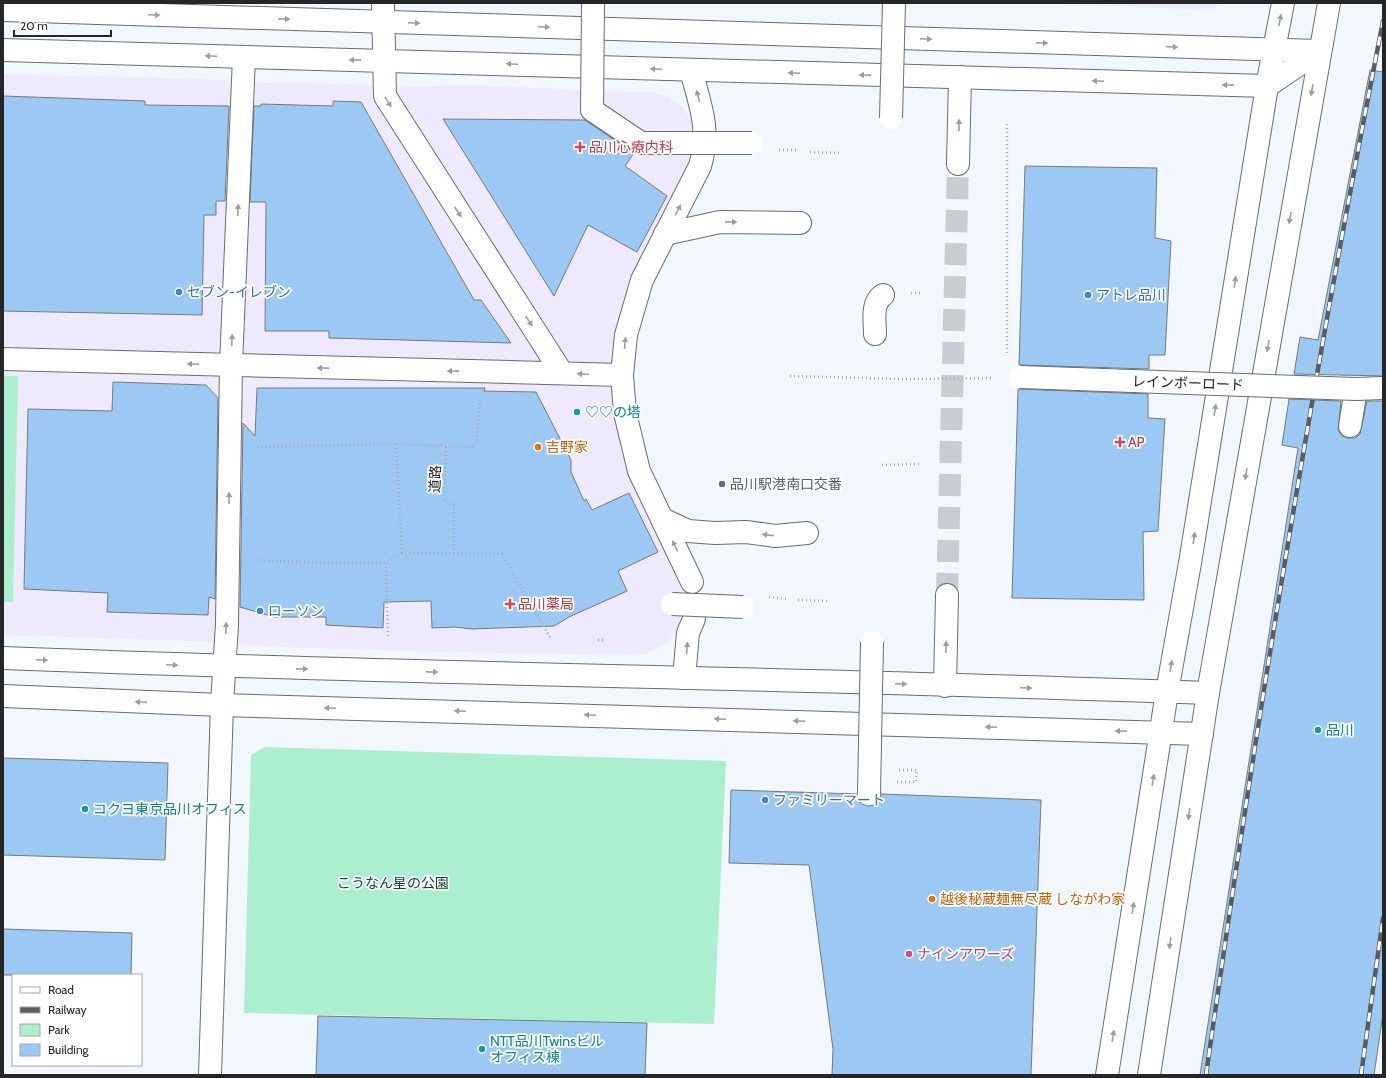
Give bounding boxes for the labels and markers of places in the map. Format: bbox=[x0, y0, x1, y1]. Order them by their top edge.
place label: 品川心療内科 bbox=[589, 138, 673, 156]
marker: 品川心療内科 bbox=[574, 141, 586, 153]
place label: セブン-イレブン bbox=[187, 283, 291, 301]
place label: アトレ品川 bbox=[1096, 286, 1166, 304]
marker: セブン-イレブン bbox=[174, 287, 184, 297]
marker: アトレ品川 bbox=[1083, 290, 1093, 300]
place label: ♡♡の塔 bbox=[585, 403, 641, 421]
marker: ♡♡の塔 bbox=[572, 407, 582, 417]
place label: AP bbox=[1128, 433, 1145, 451]
marker: AP bbox=[1115, 437, 1125, 447]
place label: 吉野家 bbox=[546, 438, 588, 456]
marker: 吉野家 bbox=[533, 442, 543, 452]
place label: 品川駅港南口交番 bbox=[730, 475, 842, 493]
marker: 品川駅港南口交番 bbox=[717, 479, 727, 489]
place label: 品川薬局 bbox=[518, 595, 574, 613]
marker: 品川薬局 bbox=[505, 599, 515, 609]
place label: ローソン bbox=[268, 602, 324, 620]
marker: ローソン bbox=[255, 606, 265, 616]
place label: 品川 bbox=[1326, 721, 1354, 739]
marker: 品川 bbox=[1313, 725, 1323, 735]
place label: ファミリーマート bbox=[773, 791, 885, 809]
marker: ファミリーマート bbox=[760, 795, 770, 805]
place label: コクヨ東京品川オフィス bbox=[93, 800, 247, 818]
marker: コクヨ東京品川オフィス bbox=[80, 804, 90, 814]
place label: 越後秘蔵麺無尽蔵 しながわ家 bbox=[940, 890, 1125, 908]
marker: 越後秘蔵麺無尽蔵 しながわ家 bbox=[927, 894, 937, 904]
place label: ナインアワーズ bbox=[917, 945, 1014, 963]
marker: ナインアワーズ bbox=[904, 949, 914, 959]
place label: NTT品川Twinsビル オフィス棟 bbox=[490, 1032, 604, 1066]
marker: NTT品川Twinsビル オフィス棟 bbox=[477, 1044, 487, 1054]

